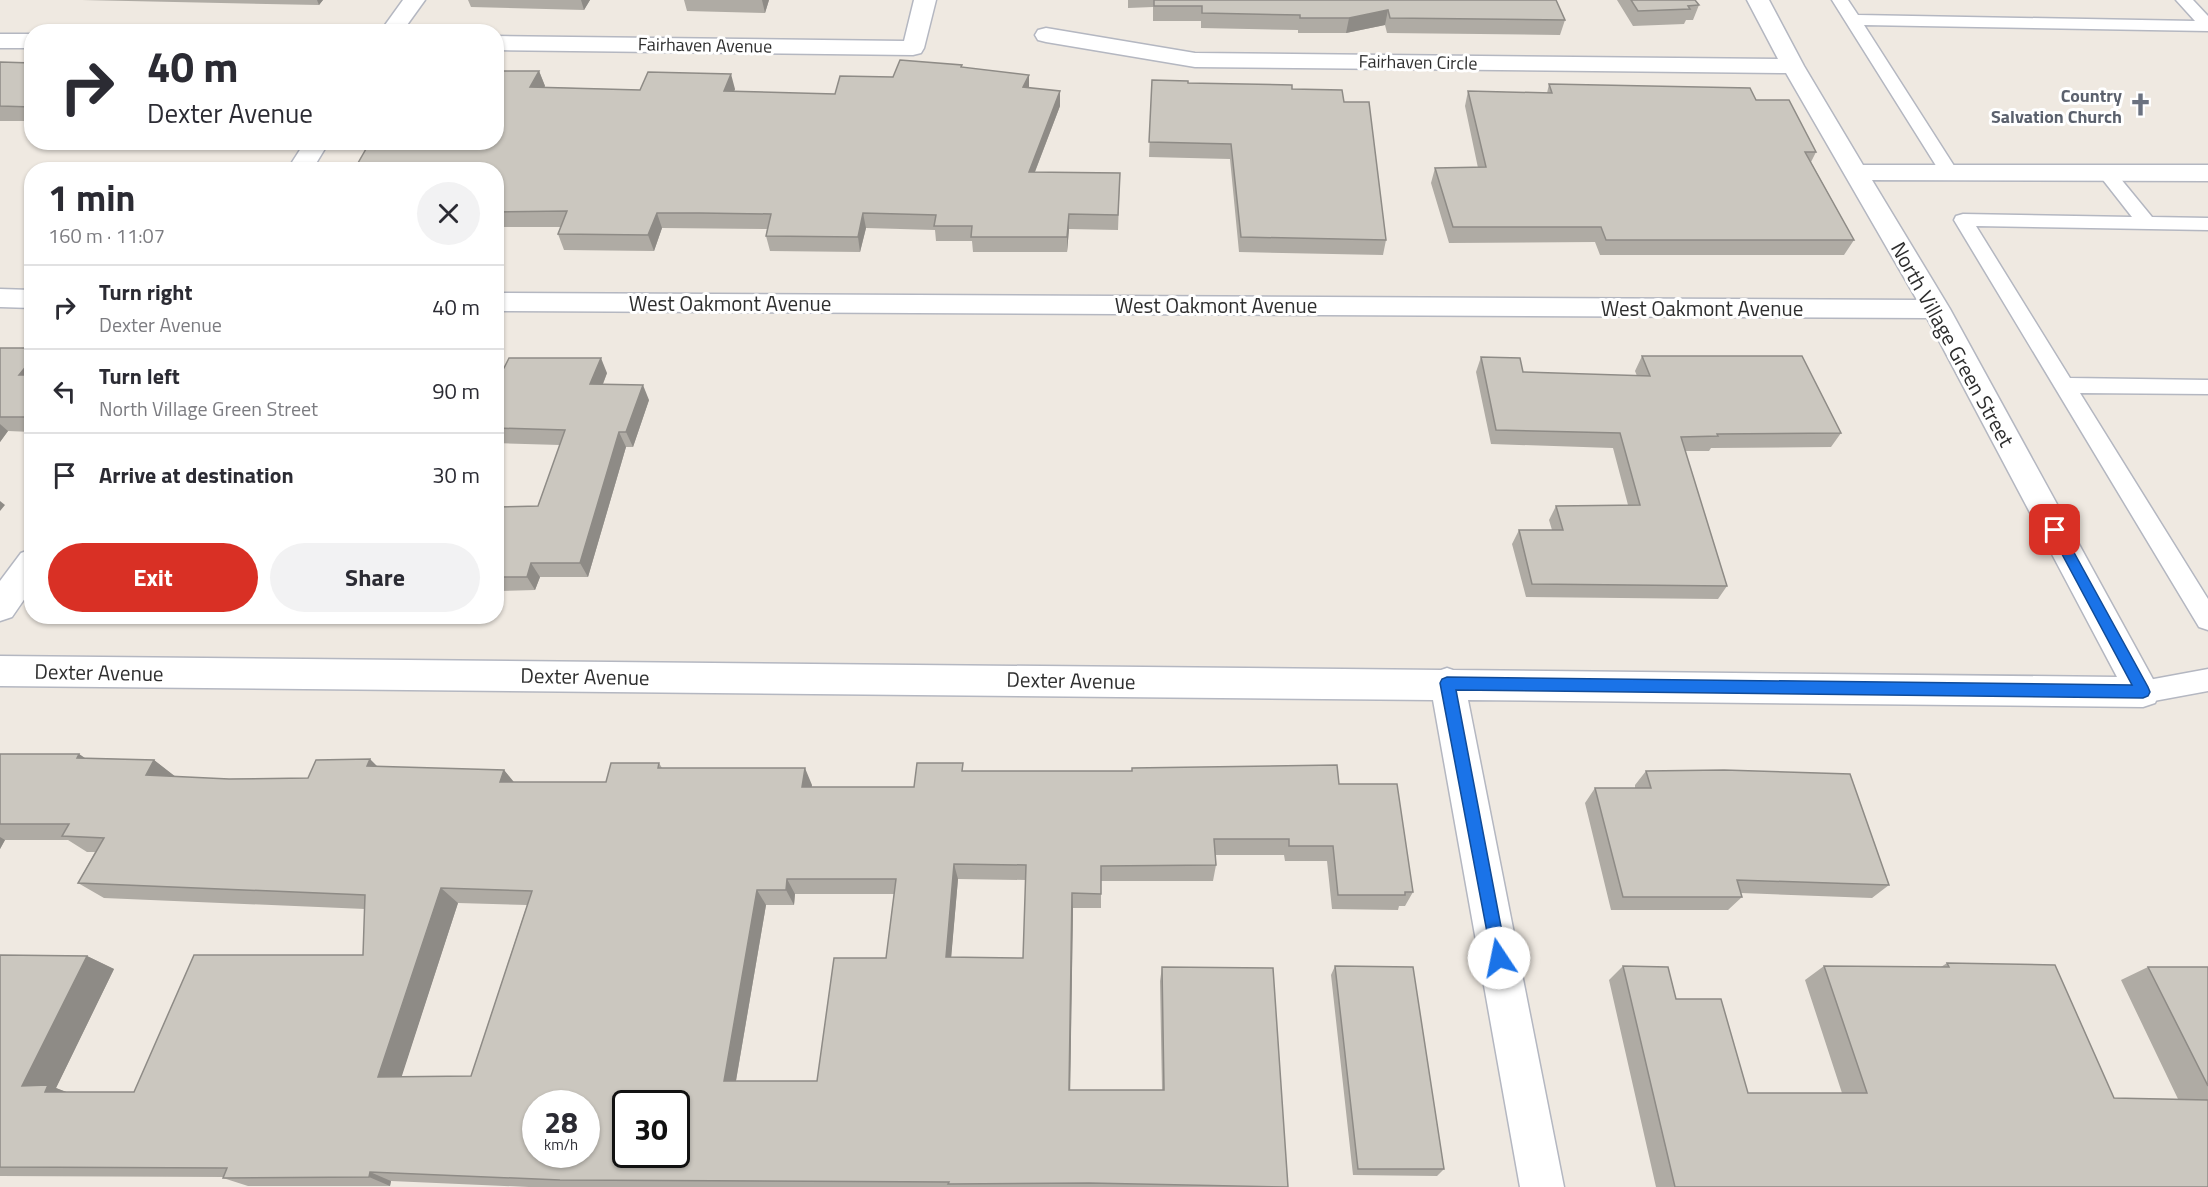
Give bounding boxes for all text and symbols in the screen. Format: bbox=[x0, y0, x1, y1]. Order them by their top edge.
street label: Fairhaven Avenue bbox=[638, 30, 772, 60]
text: 40 m bbox=[147, 34, 239, 98]
street label: Fairhaven Circle bbox=[1358, 47, 1478, 77]
icon: right bbox=[48, 48, 126, 126]
place label: Country Salvation Church bbox=[1991, 82, 2122, 130]
text: Dexter Avenue bbox=[147, 92, 313, 133]
church icon: Country Salvation Church bbox=[2127, 92, 2153, 118]
text: 1 min bbox=[48, 170, 135, 225]
button: close bbox=[417, 182, 480, 245]
text: 160 m · 11:07 bbox=[48, 220, 165, 251]
street label: North Village Green Street bbox=[1883, 236, 2023, 453]
text: Turn right bbox=[99, 275, 193, 309]
street label: West Oakmont Avenue bbox=[629, 287, 831, 319]
street label: West Oakmont Avenue bbox=[1115, 289, 1317, 321]
text: 40 m bbox=[432, 290, 480, 324]
icon: right bbox=[48, 291, 81, 324]
street label: West Oakmont Avenue bbox=[1601, 292, 1803, 324]
text: Dexter Avenue bbox=[99, 309, 222, 340]
text: Turn left bbox=[99, 359, 180, 393]
text: 90 m bbox=[432, 374, 480, 408]
icon: left bbox=[48, 375, 81, 408]
text: North Village Green Street bbox=[99, 393, 318, 424]
text: Arrive at destination bbox=[99, 458, 294, 492]
text: 30 m bbox=[432, 458, 480, 492]
icon: arrive bbox=[48, 459, 81, 492]
pin bbox=[2029, 504, 2080, 555]
icon: arrive bbox=[2038, 513, 2071, 546]
button: Exit bbox=[48, 543, 258, 612]
button: Share bbox=[270, 543, 480, 612]
street label: Dexter Avenue bbox=[34, 655, 164, 689]
street label: Dexter Avenue bbox=[520, 659, 650, 693]
street label: Dexter Avenue bbox=[1006, 663, 1136, 697]
position arrow bbox=[1467, 926, 1531, 990]
speed limit sign: 30 bbox=[612, 1090, 690, 1168]
text: 28 bbox=[544, 1099, 578, 1145]
text: km/h bbox=[544, 1133, 578, 1156]

